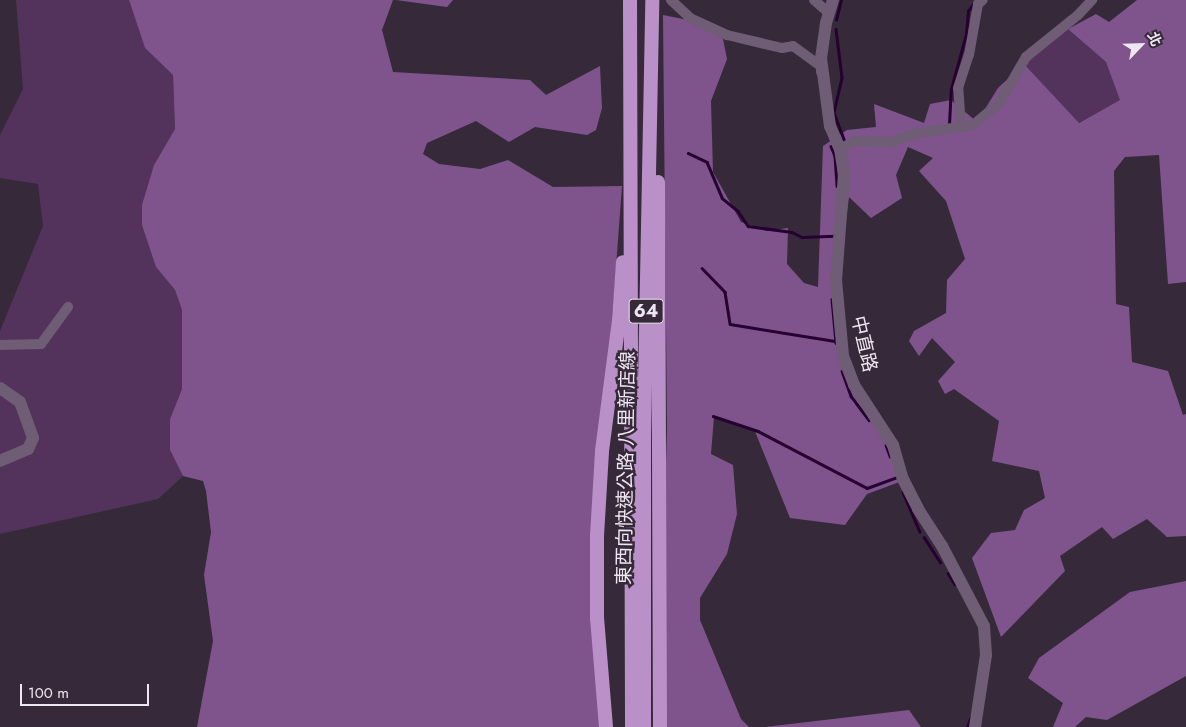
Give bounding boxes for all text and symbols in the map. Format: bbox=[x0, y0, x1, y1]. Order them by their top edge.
north arrow bbox=[1116, 20, 1166, 70]
text: 北 bbox=[1143, 28, 1167, 49]
road number: 64 bbox=[628, 296, 664, 326]
street label: 中直路 bbox=[846, 314, 882, 374]
street label: 東西向快速公路 八里新店線 bbox=[613, 351, 639, 585]
scale bar bbox=[22, 674, 151, 706]
text: 100 m bbox=[28, 682, 69, 704]

